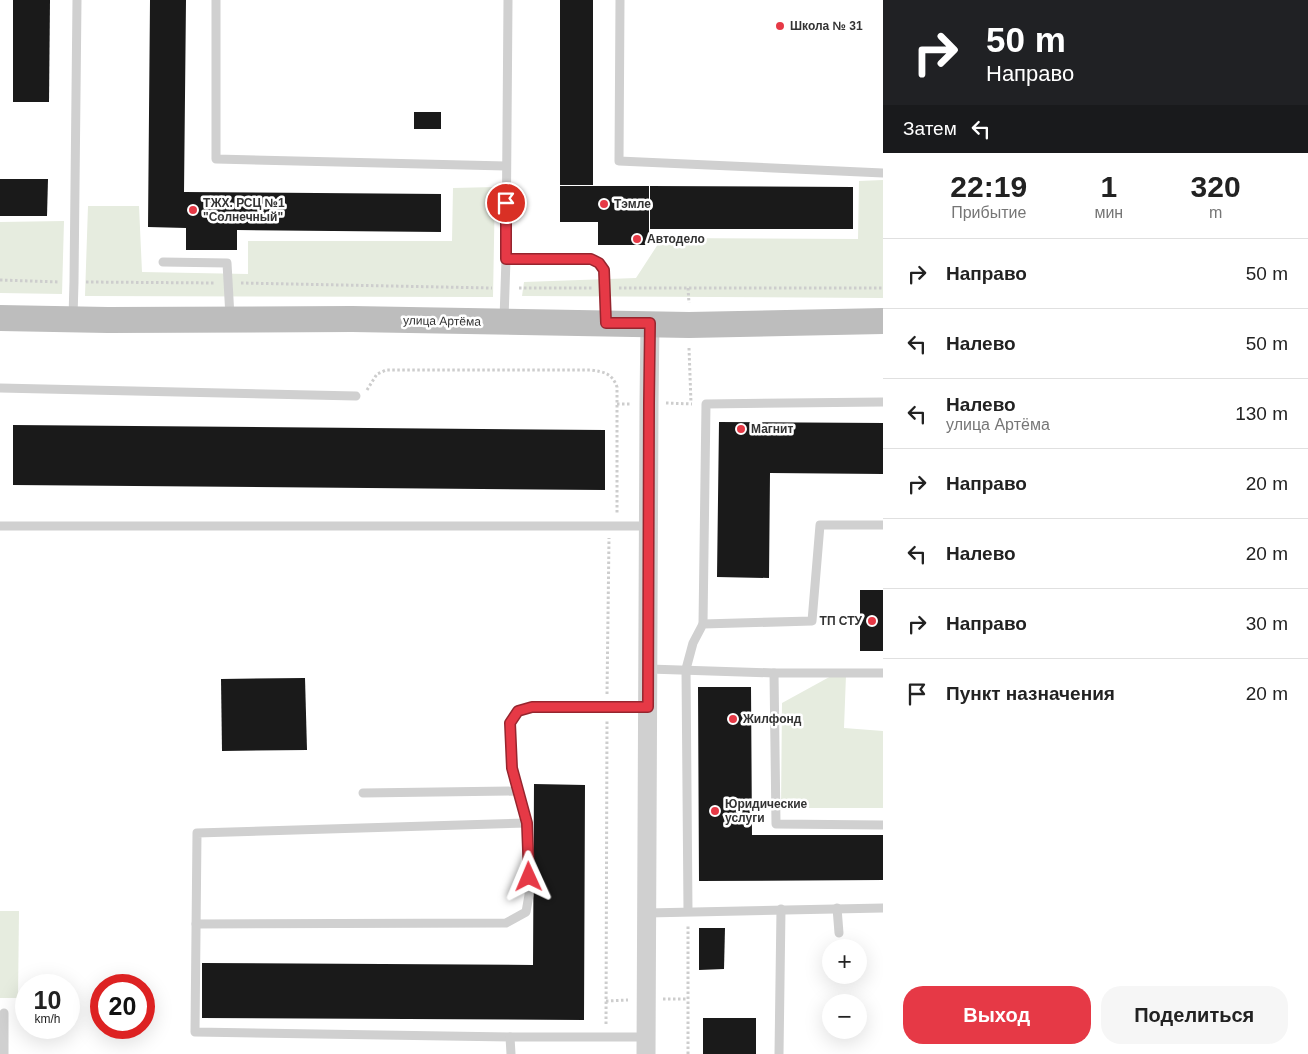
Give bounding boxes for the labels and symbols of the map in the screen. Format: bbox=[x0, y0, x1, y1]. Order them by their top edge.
place label: Школа № 31 bbox=[790, 19, 863, 33]
marker: Школа № 31 bbox=[774, 20, 786, 32]
pin bbox=[485, 182, 527, 224]
place label: ТЖХ. РСЦ №1 "Солнечный" bbox=[203, 196, 285, 224]
place label: Тэмле bbox=[614, 197, 651, 211]
marker: Тэмле bbox=[598, 198, 610, 210]
marker: ТЖХ. РСЦ №1 "Солнечный" bbox=[187, 204, 199, 216]
place label: Автодело bbox=[647, 232, 705, 246]
marker: Автодело bbox=[631, 233, 643, 245]
street label: улица Артёма bbox=[403, 313, 481, 329]
place label: Магнит bbox=[751, 422, 793, 436]
marker: Магнит bbox=[735, 423, 747, 435]
place label: ТП СТУ bbox=[820, 614, 863, 628]
marker: ТП СТУ bbox=[866, 615, 878, 627]
place label: Жилфонд bbox=[742, 712, 802, 726]
marker: Жилфонд bbox=[727, 713, 739, 725]
place label: Юридические услуги bbox=[725, 797, 808, 825]
marker: Юридические услуги bbox=[709, 805, 721, 817]
position arrow bbox=[502, 850, 554, 902]
speed limit sign: 20 bbox=[90, 974, 155, 1039]

